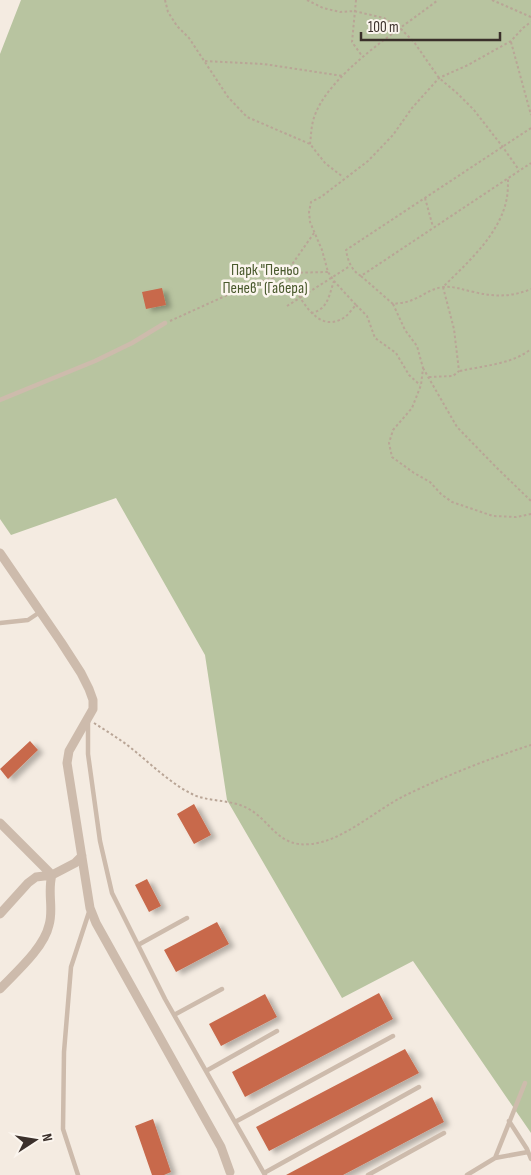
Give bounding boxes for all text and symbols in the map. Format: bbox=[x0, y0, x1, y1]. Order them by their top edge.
scale bar bbox=[361, 10, 500, 42]
text: 100 m bbox=[368, 18, 399, 37]
park label: Парк "Пеньо Пенев" (Габера) bbox=[222, 261, 308, 298]
north arrow bbox=[10, 1115, 60, 1165]
text: N bbox=[38, 1132, 56, 1143]

